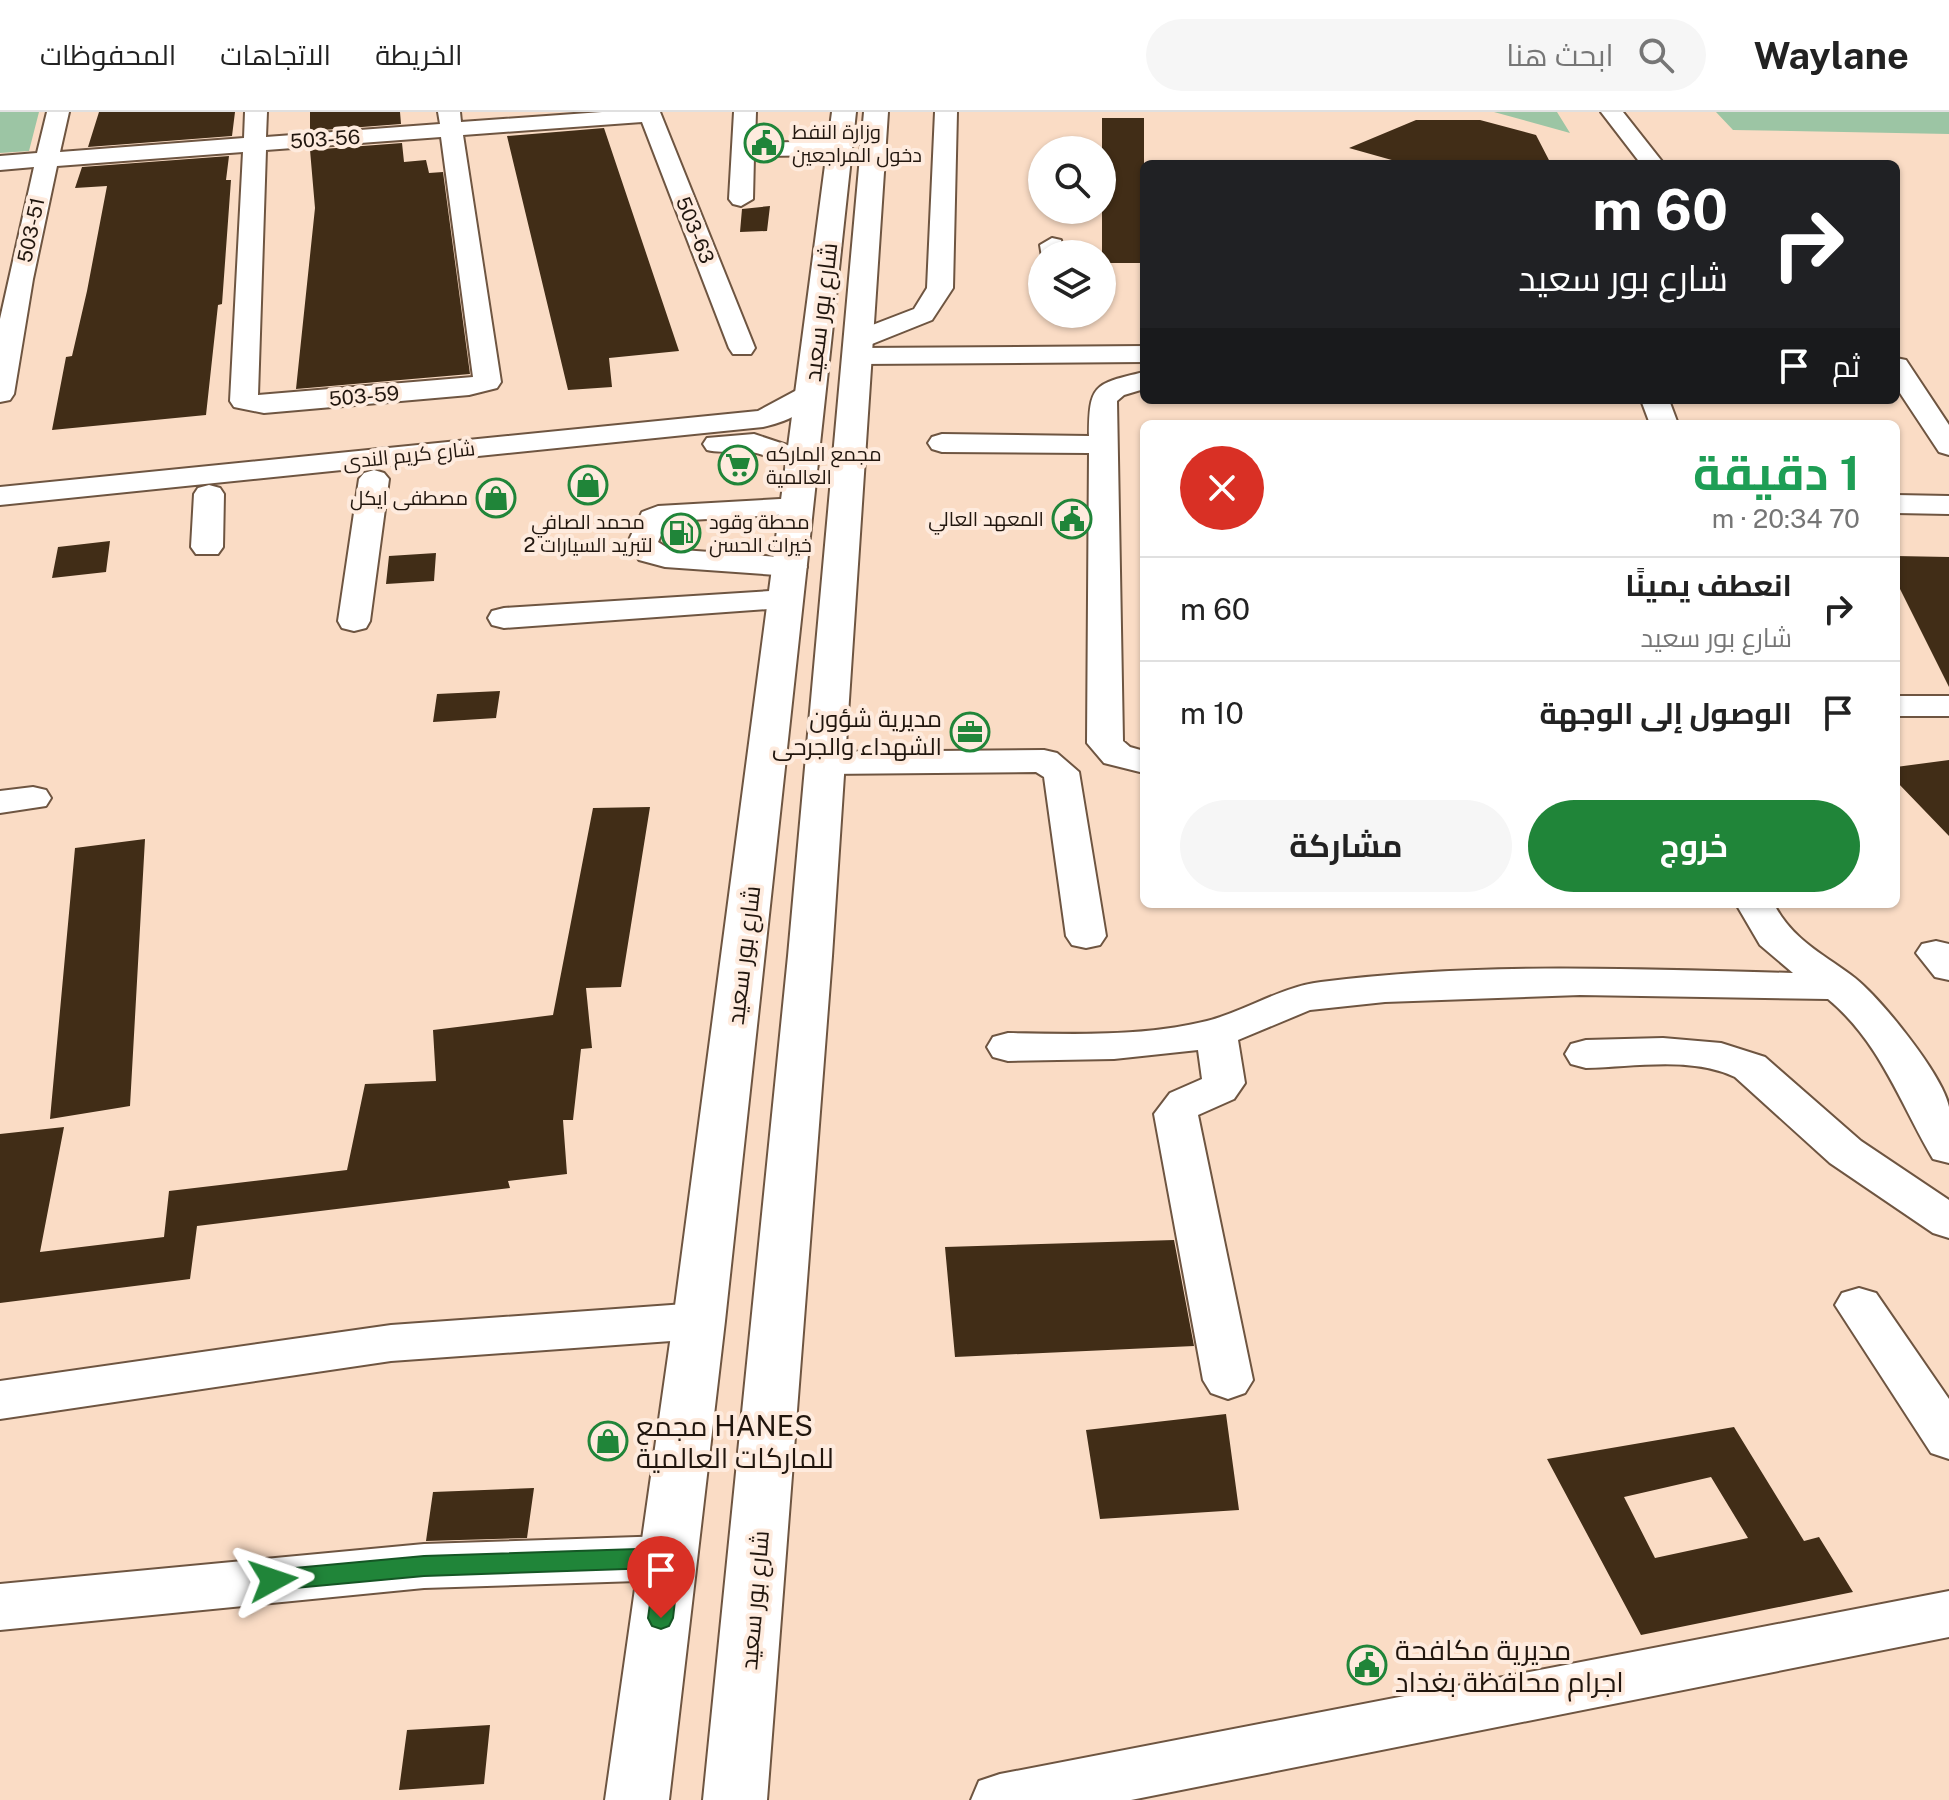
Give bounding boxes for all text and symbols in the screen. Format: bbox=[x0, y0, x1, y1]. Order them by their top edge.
search box bbox=[1146, 19, 1706, 91]
icon: search bbox=[1634, 33, 1678, 77]
text: Waylane bbox=[1754, 33, 1909, 78]
text: ابحث هنا bbox=[1506, 37, 1614, 73]
text: المحفوظات bbox=[40, 38, 176, 71]
text: الاتجاهات bbox=[220, 38, 331, 71]
text: الخريطة bbox=[375, 38, 463, 71]
place label: وزارة النفط دخول المراجعين bbox=[792, 120, 922, 168]
public building icon: وزارة النفط دخول المراجعين bbox=[743, 122, 785, 164]
street label: 503-56 bbox=[289, 125, 361, 153]
map controls bbox=[1028, 136, 1116, 328]
button: search bbox=[1028, 136, 1116, 224]
text: 60 m bbox=[1592, 177, 1728, 243]
icon: right bbox=[1756, 192, 1860, 296]
street label: 503-63 bbox=[671, 193, 719, 267]
street label: 503-51 bbox=[12, 195, 50, 265]
button: layers bbox=[1028, 240, 1116, 328]
street label: شارع بور سعيد bbox=[798, 241, 845, 383]
text: شارع بور سعيد bbox=[1518, 257, 1728, 299]
icon: arrive bbox=[1772, 344, 1816, 388]
text: ثم bbox=[1832, 348, 1860, 384]
street label: 503-59 bbox=[328, 381, 400, 411]
street label: شارع كريم الندى bbox=[342, 436, 476, 476]
place label: مجمع الماركه العالمية bbox=[766, 442, 881, 489]
supermarket icon: مجمع الماركه العالمية bbox=[717, 444, 759, 486]
text: 1 دقيقة bbox=[1693, 444, 1860, 501]
button: close bbox=[1180, 446, 1264, 530]
shop icon: محمد الصافي لتبريد السيارات 2 bbox=[567, 464, 609, 506]
shop icon: مصطفى ايكل bbox=[475, 477, 517, 519]
place label: مصطفى ايكل bbox=[350, 486, 468, 511]
public building icon: المعهد العالي bbox=[1051, 498, 1093, 540]
text: 70 m · 20:34 bbox=[1712, 503, 1860, 534]
place label: المعهد العالي bbox=[928, 507, 1044, 535]
place label: محمد الصافي لتبريد السيارات 2 bbox=[524, 510, 652, 557]
place label: محطة وقود خيرات الحسن bbox=[709, 510, 812, 558]
fuel station icon: محطة وقود خيرات الحسن bbox=[660, 512, 702, 554]
text: انعطف يمينًا bbox=[1625, 567, 1792, 603]
icon: right bbox=[1816, 587, 1860, 631]
text: 60 m bbox=[1180, 591, 1250, 627]
text: شارع بور سعيد bbox=[1641, 622, 1792, 653]
icon: arrive bbox=[1816, 691, 1860, 735]
text: 10 m bbox=[1180, 695, 1244, 731]
text: الوصول إلى الوجهة bbox=[1539, 695, 1792, 731]
place label: مديرية شؤون الشهداء والجرحى bbox=[772, 704, 942, 761]
office icon: مديرية شؤون الشهداء والجرحى bbox=[949, 711, 991, 753]
button: مشاركة bbox=[1180, 800, 1512, 892]
button: خروج bbox=[1528, 800, 1860, 892]
street label: شارع بور سعيد bbox=[721, 884, 768, 1026]
place label: مجمع HANES للماركات العالمية bbox=[636, 1409, 834, 1474]
shop icon: مجمع HANES للماركات العالمية bbox=[587, 1420, 629, 1462]
street label: شارع بور سعيد bbox=[734, 1529, 777, 1671]
pin bbox=[627, 1536, 695, 1618]
position arrow bbox=[231, 1538, 315, 1622]
icon: arrive bbox=[639, 1548, 683, 1592]
place label: مديرية مكافحة اجرام محافظة بغداد bbox=[1395, 1633, 1624, 1702]
public building icon: مديرية مكافحة اجرام محافظة بغداد bbox=[1346, 1644, 1388, 1686]

